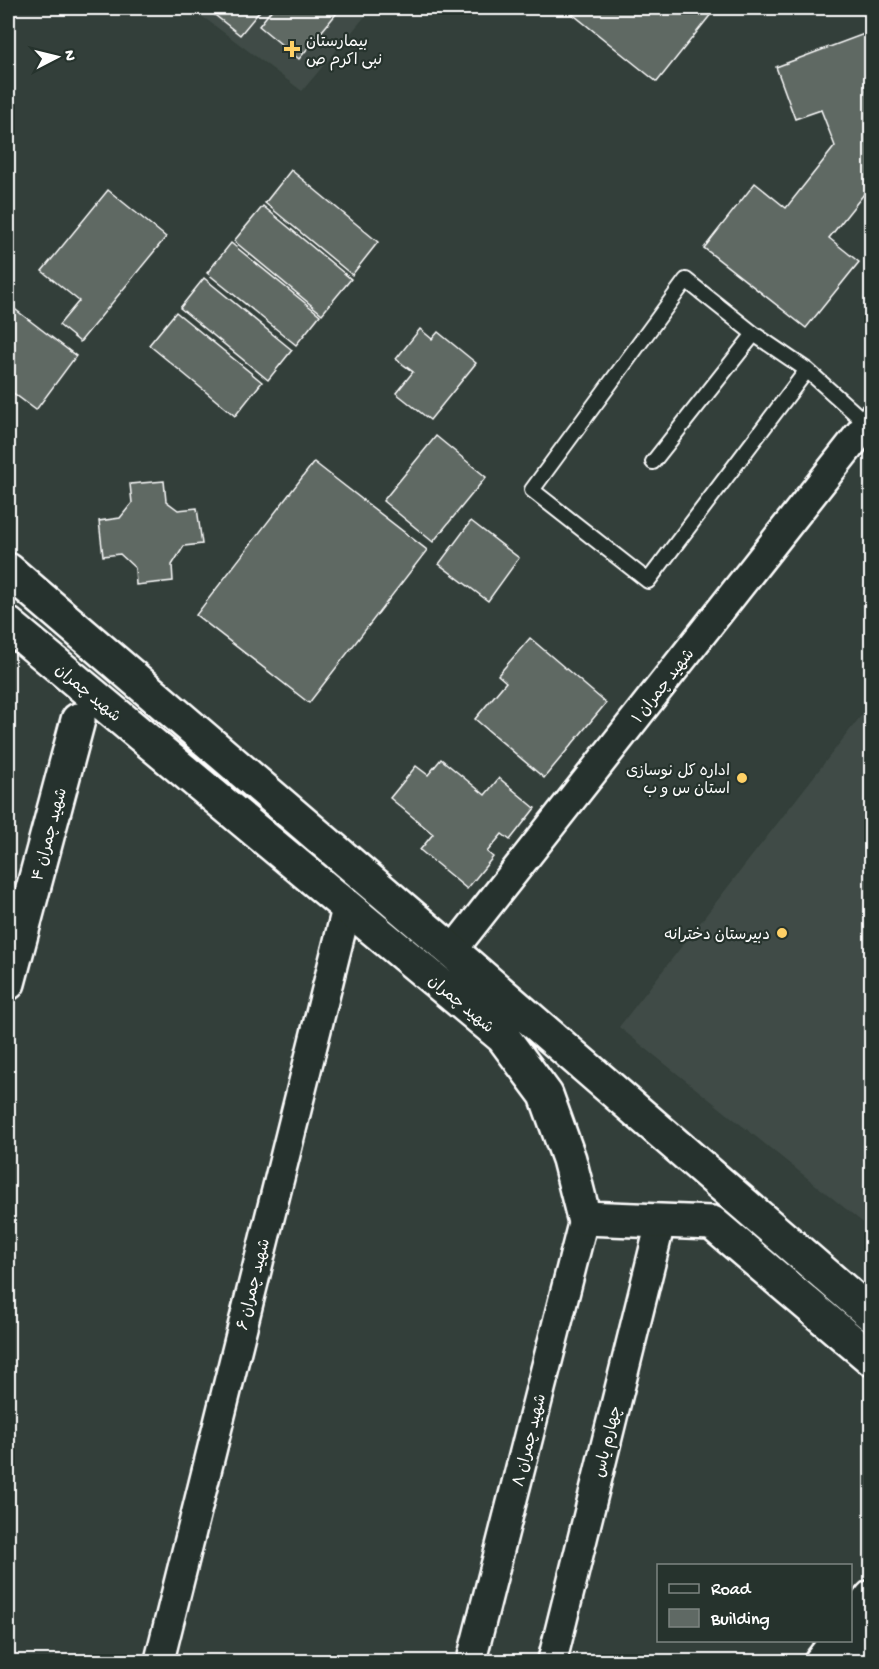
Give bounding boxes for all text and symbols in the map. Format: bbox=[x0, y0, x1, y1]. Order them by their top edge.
north arrow bbox=[27, 27, 87, 87]
place label: بیمارستان نبی اکرم ص bbox=[306, 34, 382, 71]
marker: بیمارستان نبی اکرم ص bbox=[283, 40, 301, 58]
text: N bbox=[58, 49, 79, 62]
street label: شهید چمران ۱ bbox=[630, 646, 700, 728]
street label: شهید چمران bbox=[50, 662, 124, 728]
place label: اداره کل نوسازی استان س و ب bbox=[626, 763, 730, 800]
marker: اداره کل نوسازی استان س و ب bbox=[735, 771, 749, 785]
street label: شهید چمران ۴ bbox=[30, 786, 73, 884]
marker: دبیرستان دخترانه bbox=[775, 926, 789, 940]
place label: دبیرستان دخترانه bbox=[664, 927, 770, 946]
street label: شهید چمران bbox=[423, 973, 497, 1039]
street label: شهید چمران ۶ bbox=[235, 1237, 276, 1333]
street label: شهید چمران ۸ bbox=[511, 1392, 552, 1489]
street label: چهارم یاس bbox=[591, 1404, 627, 1480]
legend bbox=[657, 1564, 852, 1642]
text: Road bbox=[711, 1580, 752, 1601]
text: Building bbox=[710, 1610, 770, 1631]

